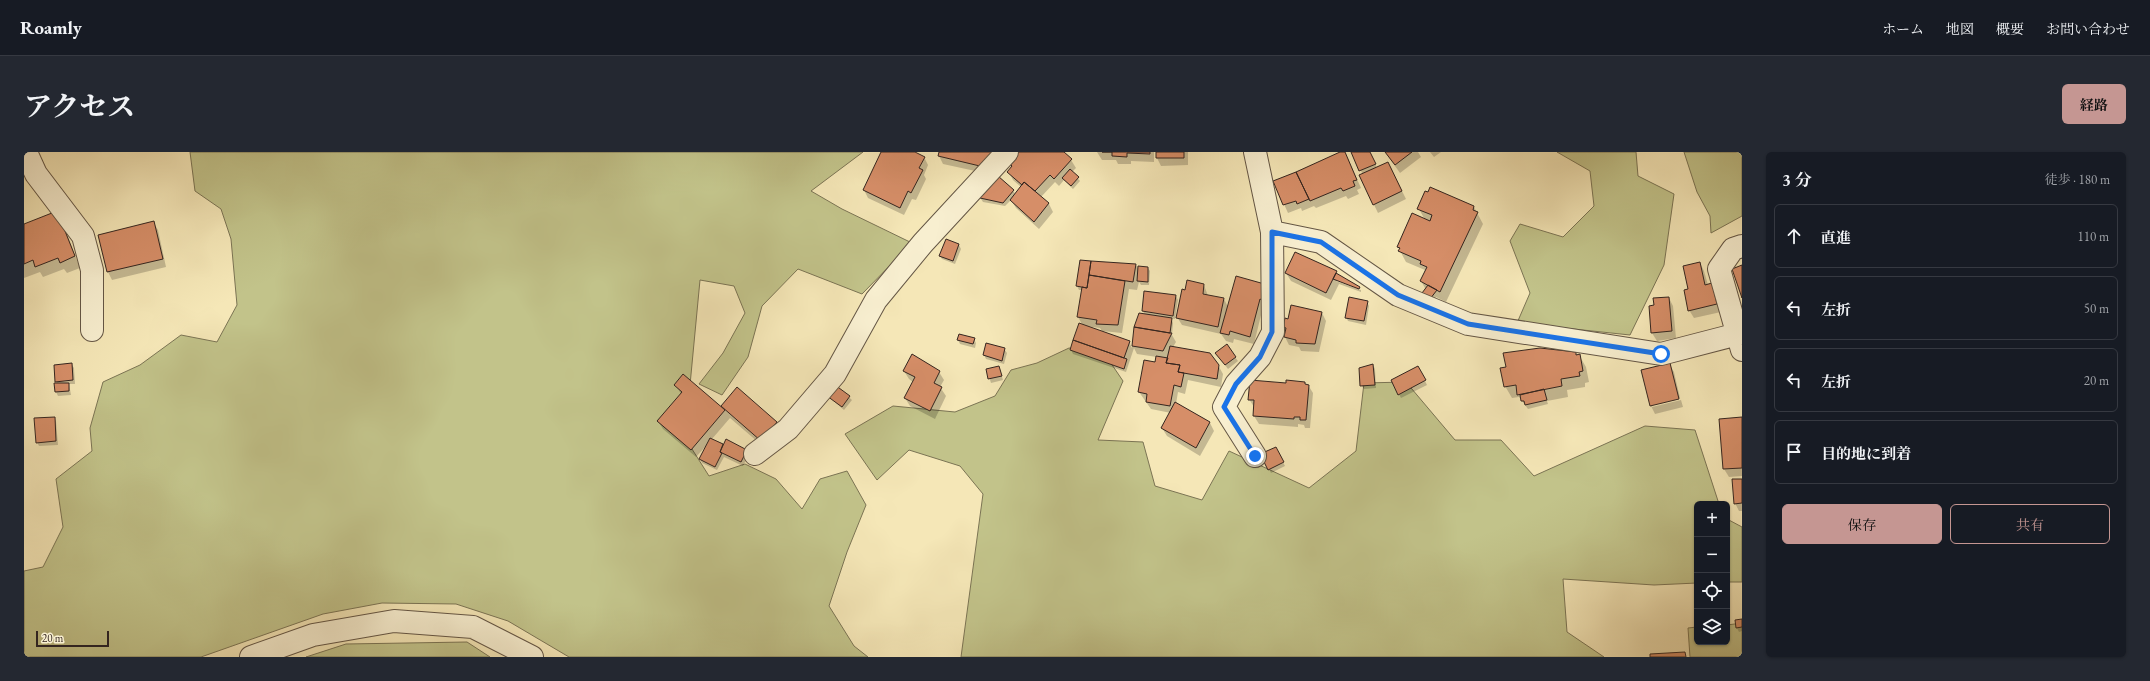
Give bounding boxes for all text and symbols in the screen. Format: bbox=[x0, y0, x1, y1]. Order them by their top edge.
text: Roamly bbox=[20, 15, 82, 40]
text: ホーム bbox=[1882, 20, 1924, 38]
text: 地図 bbox=[1946, 20, 1974, 38]
text: 概要 bbox=[1996, 20, 2024, 38]
text: お問い合わせ bbox=[2046, 20, 2130, 38]
button: 経路 bbox=[2062, 84, 2126, 124]
text: アクセス bbox=[24, 88, 135, 124]
text: 3 分 bbox=[1782, 169, 1812, 191]
text: 徒歩 · 180 m bbox=[2045, 171, 2110, 188]
icon: ahead bbox=[1783, 225, 1805, 247]
text: 直進 bbox=[1821, 228, 1851, 247]
text: 110 m bbox=[2078, 228, 2109, 245]
icon: left bbox=[1783, 297, 1805, 319]
text: 左折 bbox=[1821, 300, 1851, 319]
text: 50 m bbox=[2084, 300, 2109, 317]
route start bbox=[1652, 345, 1670, 363]
icon: left bbox=[1783, 369, 1805, 391]
text: 左折 bbox=[1821, 372, 1851, 391]
text: 20 m bbox=[2084, 372, 2109, 389]
icon: arrive bbox=[1783, 441, 1805, 463]
text: 目的地に到着 bbox=[1821, 444, 1911, 463]
route end bbox=[1246, 447, 1264, 465]
map controls bbox=[1694, 501, 1730, 645]
button: + bbox=[1694, 501, 1730, 537]
button: 保存 bbox=[1782, 504, 1942, 544]
button: 共有 bbox=[1950, 504, 2110, 544]
button: − bbox=[1694, 537, 1730, 573]
button: locate bbox=[1694, 573, 1730, 609]
button: layers bbox=[1694, 609, 1730, 645]
scale bar bbox=[36, 629, 109, 648]
text: 20 m bbox=[42, 631, 63, 645]

